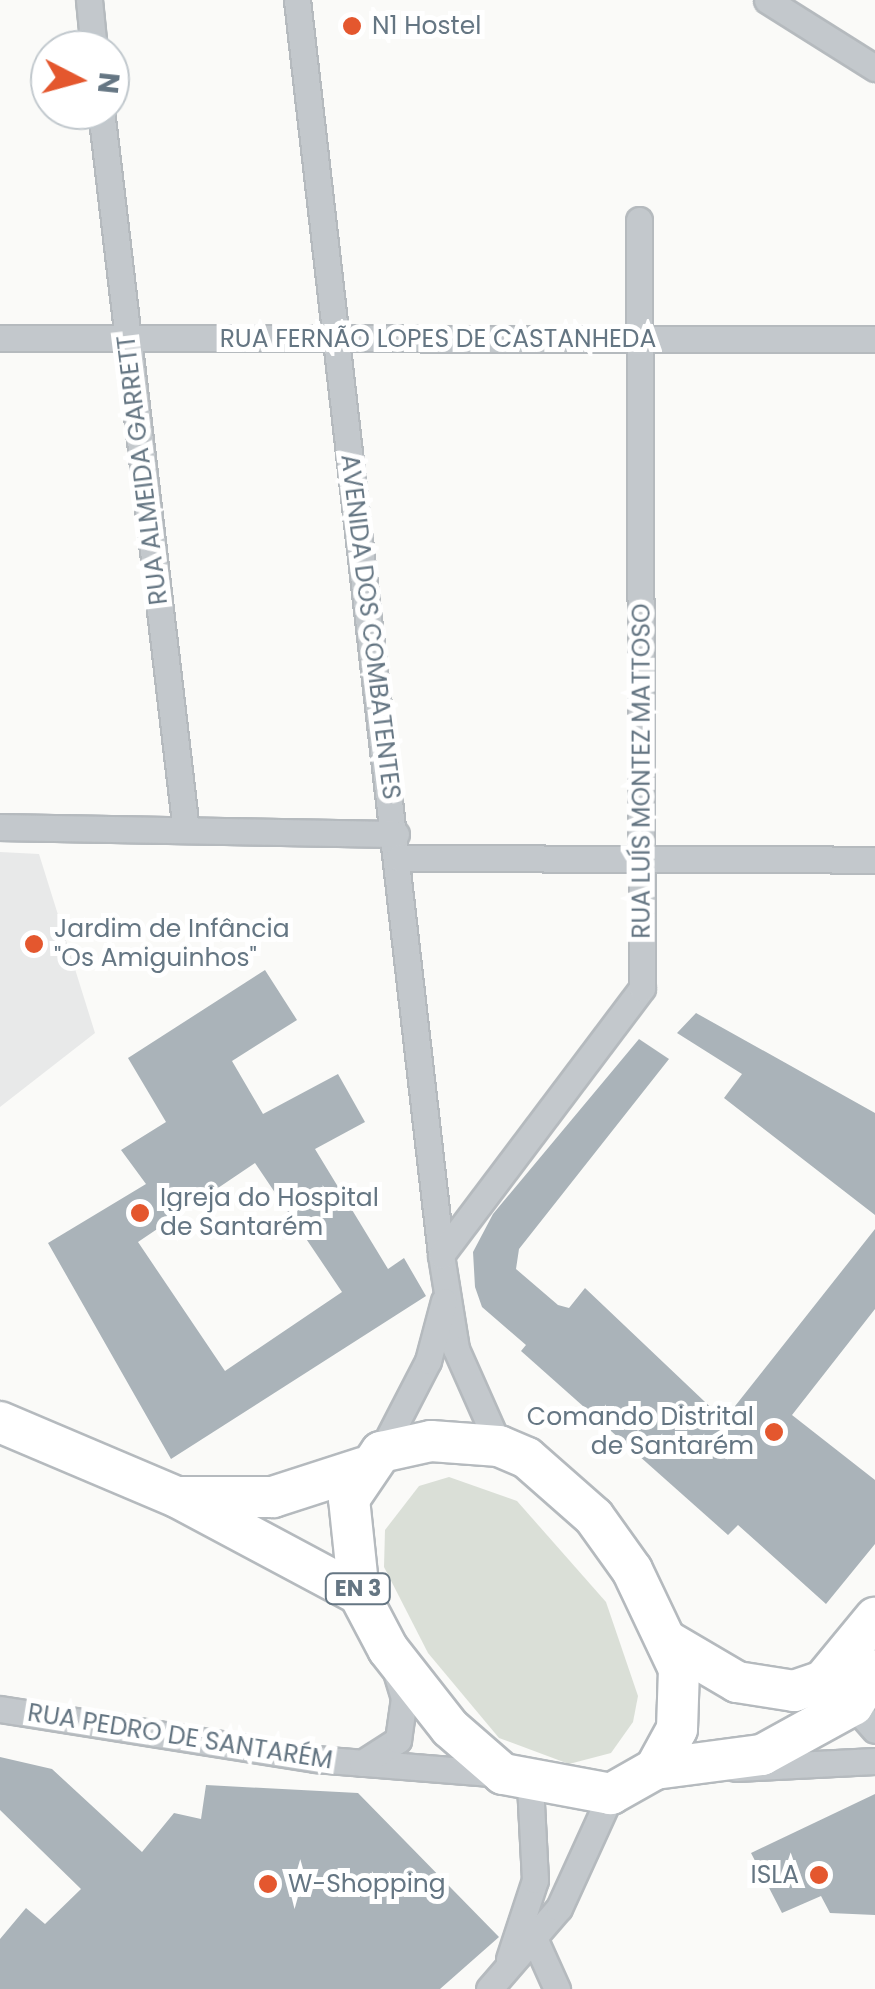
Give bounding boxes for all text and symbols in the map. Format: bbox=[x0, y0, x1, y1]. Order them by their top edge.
place label: N1 Hostel bbox=[372, 11, 481, 41]
marker: N1 Hostel bbox=[341, 15, 363, 37]
north arrow bbox=[30, 30, 130, 130]
text: N bbox=[88, 70, 129, 95]
street label: RUA FERNÃO LOPES DE CASTANHEDA bbox=[220, 324, 656, 354]
street label: RUA ALMEIDA GARRETT bbox=[112, 333, 174, 607]
street label: AVENIDA DOS COMBATENTES bbox=[334, 453, 406, 801]
street label: RUA LUÍS MONTEZ MATTOSO bbox=[627, 603, 657, 939]
place label: Jardim de Infância "Os Amiguinhos" bbox=[54, 915, 290, 974]
marker: Jardim de Infância "Os Amiguinhos" bbox=[23, 933, 45, 955]
place label: Igreja do Hospital de Santarém bbox=[160, 1184, 379, 1243]
marker: Igreja do Hospital de Santarém bbox=[129, 1202, 151, 1224]
place label: Comando Distrital de Santarém bbox=[527, 1403, 754, 1462]
marker: Comando Distrital de Santarém bbox=[763, 1421, 785, 1443]
road number: EN 3 bbox=[323, 1572, 393, 1606]
street label: RUA PEDRO DE SANTARÉM bbox=[25, 1698, 335, 1776]
place label: ISLA bbox=[751, 1860, 799, 1890]
marker: ISLA bbox=[808, 1864, 830, 1886]
place label: W-Shopping bbox=[288, 1869, 446, 1899]
marker: W-Shopping bbox=[257, 1873, 279, 1895]

